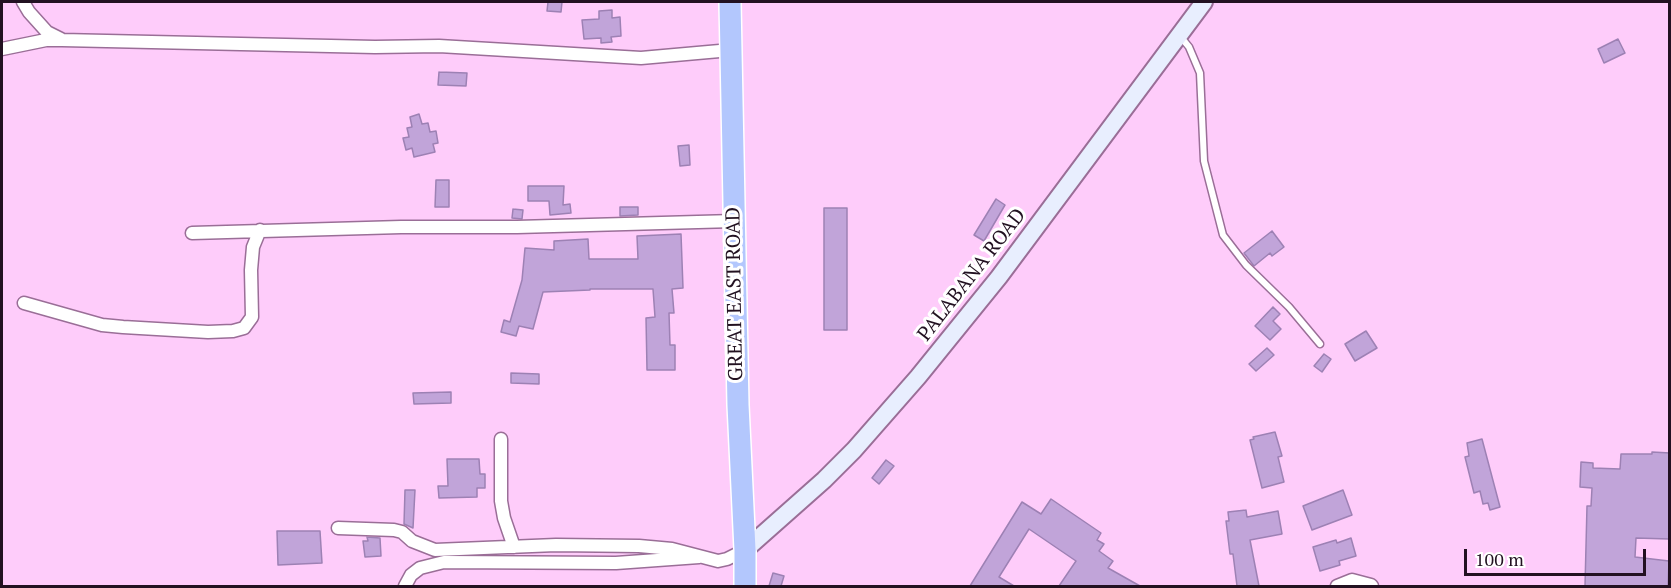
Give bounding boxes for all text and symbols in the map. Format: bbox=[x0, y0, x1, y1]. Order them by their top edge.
street label: PALABANA ROAD bbox=[913, 204, 1031, 346]
street label: GREAT EAST ROAD bbox=[721, 207, 749, 381]
scale bar bbox=[1467, 537, 1648, 575]
text: 100 m bbox=[1475, 547, 1524, 571]

